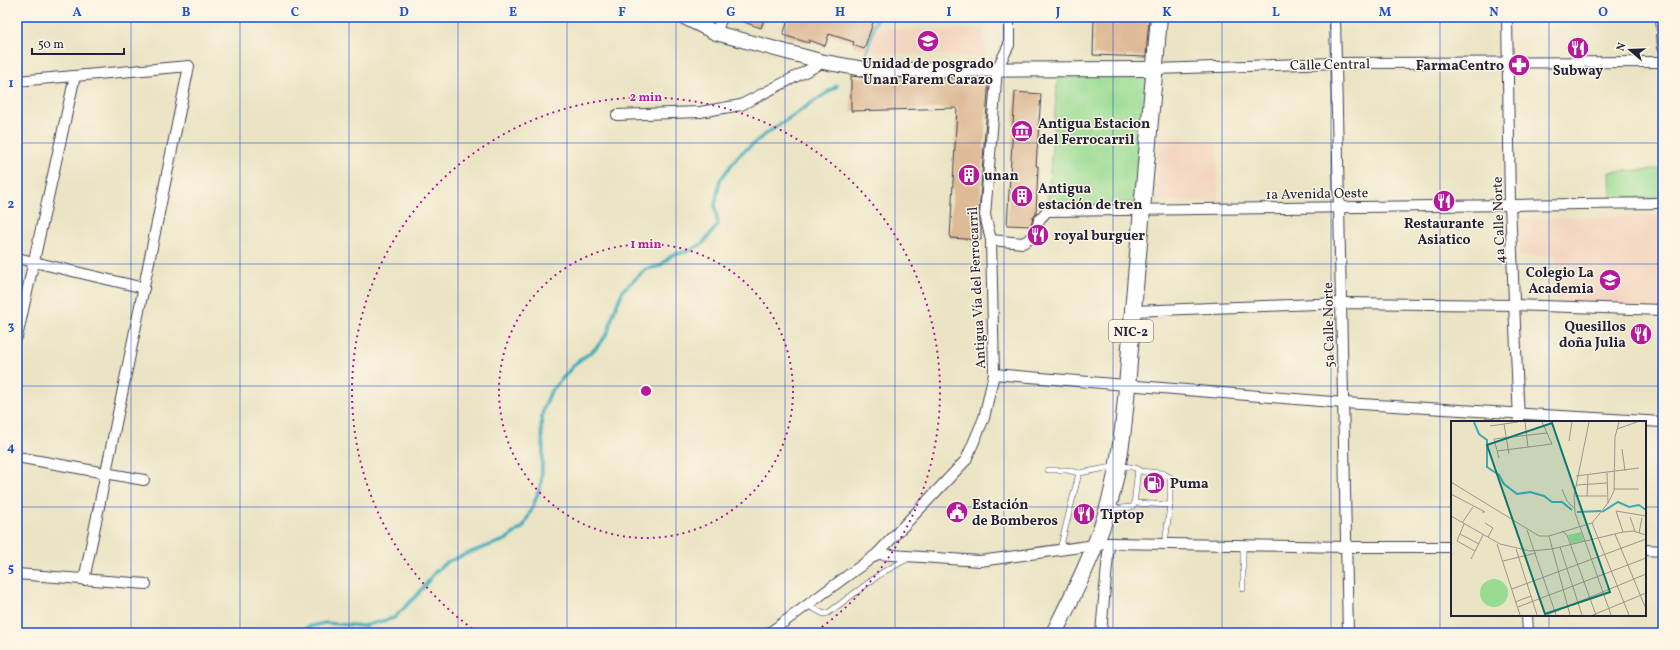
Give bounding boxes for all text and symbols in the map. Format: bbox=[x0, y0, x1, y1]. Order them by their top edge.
text: A bbox=[72, 4, 82, 22]
text: B bbox=[182, 4, 191, 22]
text: C bbox=[291, 4, 299, 22]
text: D bbox=[399, 4, 409, 22]
text: E bbox=[509, 4, 517, 22]
text: F bbox=[618, 4, 626, 22]
text: G bbox=[726, 4, 736, 22]
text: H bbox=[835, 4, 845, 22]
text: I bbox=[947, 4, 952, 22]
text: J bbox=[1055, 4, 1061, 22]
text: K bbox=[1162, 4, 1172, 22]
text: L bbox=[1272, 4, 1280, 22]
text: M bbox=[1379, 4, 1392, 22]
text: N bbox=[1489, 4, 1499, 22]
text: O bbox=[1598, 4, 1608, 22]
school or university icon: Unidad de posgrado Unan Farem Carazo bbox=[915, 28, 941, 54]
scale bar bbox=[32, 30, 124, 56]
north arrow bbox=[1610, 30, 1650, 70]
restaurant icon: Subway bbox=[1565, 35, 1591, 61]
text: 50 m bbox=[38, 37, 64, 53]
text: N bbox=[1614, 41, 1630, 53]
pharmacy icon: FarmaCentro bbox=[1506, 52, 1532, 78]
place label: Unidad de posgrado Unan Farem Carazo bbox=[862, 55, 994, 90]
street label: Calle Central bbox=[1290, 55, 1370, 76]
place label: FarmaCentro bbox=[1416, 57, 1504, 76]
place label: Subway bbox=[1553, 62, 1603, 81]
text: 1 bbox=[8, 75, 14, 93]
text: 2 min bbox=[630, 90, 662, 106]
place label: Antigua Estacion del Ferrocarril bbox=[1038, 115, 1150, 150]
museum icon: Antigua Estacion del Ferrocarril bbox=[1009, 118, 1035, 144]
building icon: unan bbox=[956, 162, 982, 188]
place label: unan bbox=[984, 167, 1019, 186]
street label: 4a Calle Norte bbox=[1488, 176, 1511, 264]
place label: Antigua estación de tren bbox=[1038, 180, 1142, 215]
building icon: Antigua estación de tren bbox=[1009, 183, 1035, 209]
street label: 1a Avenida Oeste bbox=[1266, 184, 1369, 205]
restaurant icon: Restaurante Asiatico bbox=[1431, 188, 1457, 214]
text: 2 bbox=[8, 196, 15, 214]
street label: Antigua Vía del Ferrocarril bbox=[964, 206, 991, 369]
place label: Restaurante Asiatico bbox=[1404, 215, 1484, 250]
restaurant icon: royal burguer bbox=[1025, 222, 1051, 248]
place label: royal burguer bbox=[1054, 227, 1145, 246]
text: 1 min bbox=[631, 237, 662, 253]
place label: Colegio La Academia bbox=[1526, 264, 1594, 299]
school or university icon: Colegio La Academia bbox=[1597, 267, 1623, 293]
street label: 5a Calle Norte bbox=[1319, 282, 1340, 368]
text: 3 bbox=[8, 318, 15, 336]
place label: Quesillos doña Julia bbox=[1559, 318, 1626, 353]
road number: NIC-2 bbox=[1109, 320, 1153, 342]
restaurant icon: Quesillos doña Julia bbox=[1628, 321, 1654, 347]
centre of rings bbox=[639, 384, 653, 398]
inset map bbox=[1451, 421, 1646, 616]
text: 4 bbox=[7, 439, 15, 457]
fuel station icon: Puma bbox=[1141, 470, 1167, 496]
place label: Puma bbox=[1170, 475, 1209, 494]
place label: Estación de Bomberos bbox=[972, 496, 1058, 531]
public building icon: Estación de Bomberos bbox=[944, 499, 970, 525]
restaurant icon: Tiptop bbox=[1071, 501, 1097, 527]
place label: Tiptop bbox=[1100, 506, 1144, 525]
text: 5 bbox=[8, 560, 14, 578]

